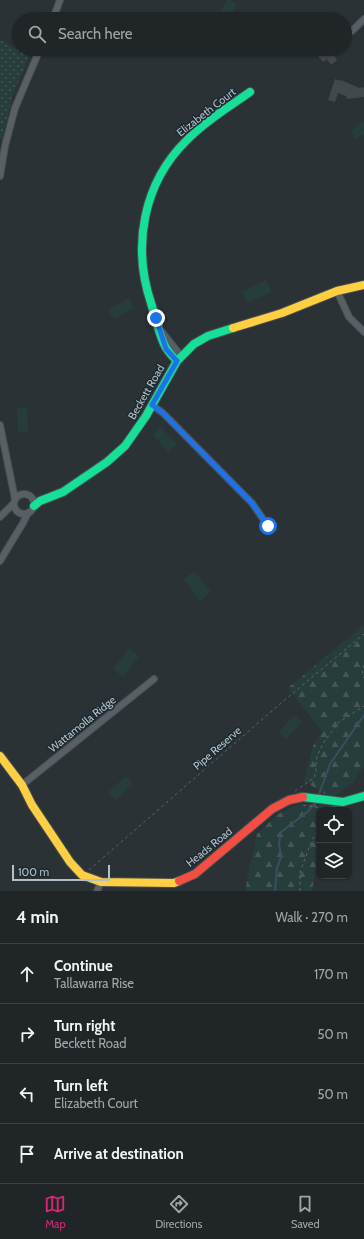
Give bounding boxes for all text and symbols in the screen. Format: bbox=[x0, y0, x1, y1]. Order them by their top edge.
search box bbox=[12, 12, 352, 56]
icon: search bbox=[26, 23, 48, 45]
text: Search here bbox=[58, 25, 133, 43]
street label: Elizabeth Court bbox=[174, 84, 239, 139]
route end bbox=[147, 309, 165, 327]
street label: Beckett Road bbox=[125, 362, 167, 422]
route start bbox=[259, 517, 277, 535]
street label: Wattamolla Ridge bbox=[46, 692, 119, 755]
street label: Pipe Reserve bbox=[190, 723, 244, 773]
map controls bbox=[316, 807, 352, 879]
button: locate bbox=[316, 807, 352, 843]
street label: Heads Road bbox=[183, 824, 235, 870]
button: layers bbox=[316, 843, 352, 879]
scale bar bbox=[12, 863, 110, 882]
text: 100 m bbox=[18, 865, 49, 879]
text: 4 min bbox=[16, 907, 59, 927]
text: Walk · 270 m bbox=[276, 909, 348, 925]
text: Continue bbox=[54, 957, 113, 975]
icon: ahead bbox=[16, 963, 38, 985]
text: 170 m bbox=[314, 966, 348, 982]
text: Tallawarra Rise bbox=[54, 975, 134, 991]
text: Turn right bbox=[54, 1017, 115, 1035]
icon: right bbox=[16, 1023, 38, 1045]
text: 50 m bbox=[318, 1026, 348, 1042]
text: Beckett Road bbox=[54, 1035, 126, 1051]
text: Turn left bbox=[54, 1077, 108, 1095]
icon: left bbox=[16, 1083, 38, 1105]
text: 50 m bbox=[318, 1086, 348, 1102]
text: Elizabeth Court bbox=[54, 1095, 138, 1111]
icon: arrive bbox=[16, 1143, 38, 1165]
text: Arrive at destination bbox=[54, 1145, 184, 1163]
tab: Map bbox=[44, 1193, 66, 1231]
tab: Directions bbox=[155, 1193, 202, 1231]
tab: Saved bbox=[291, 1193, 320, 1231]

